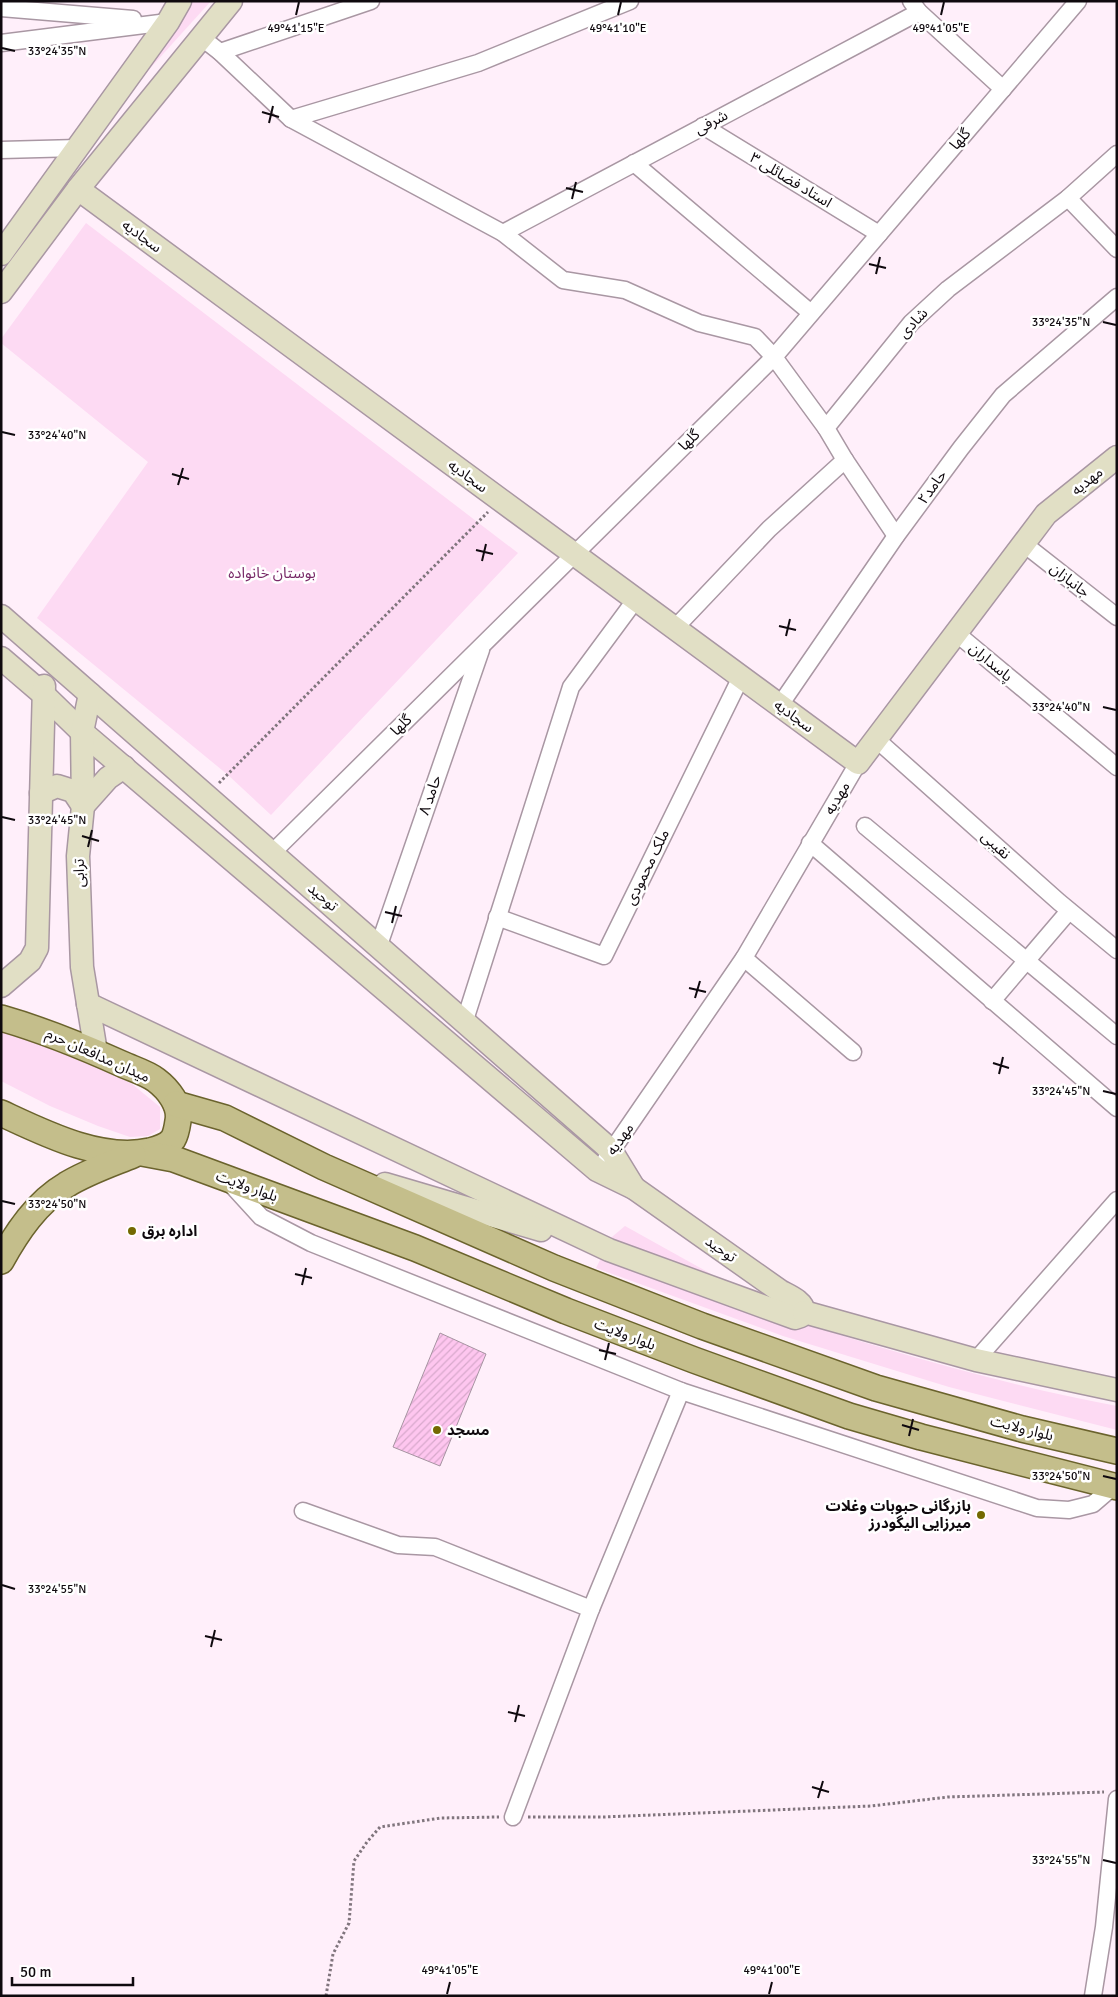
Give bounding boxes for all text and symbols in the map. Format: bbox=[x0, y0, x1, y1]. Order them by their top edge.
text: 49°41'15"E bbox=[267, 21, 325, 36]
text: 49°41'10"E bbox=[589, 21, 647, 36]
text: 49°41'05"E bbox=[912, 21, 970, 36]
text: 33°24'35"N bbox=[28, 44, 86, 59]
street label: شرفی bbox=[691, 106, 731, 138]
street label: گلها bbox=[946, 124, 975, 153]
street label: استاد فضائلی ۳ bbox=[747, 148, 835, 212]
street label: سجادیه bbox=[119, 216, 166, 257]
street label: شادی bbox=[895, 304, 932, 342]
text: 33°24'35"N bbox=[1032, 315, 1090, 330]
street label: گلها bbox=[675, 425, 704, 454]
text: 33°24'40"N bbox=[28, 428, 86, 443]
street label: سجادیه bbox=[445, 456, 492, 497]
street label: مهدیه bbox=[1068, 463, 1106, 499]
street label: حامد۲ bbox=[914, 466, 950, 508]
street label: جانبازان bbox=[1046, 559, 1094, 601]
park label: بوستان خانواده bbox=[228, 564, 316, 582]
street label: پاسداران bbox=[965, 639, 1016, 686]
street label: سجادیه bbox=[771, 696, 818, 737]
text: 33°24'40"N bbox=[1032, 700, 1090, 715]
street label: گلها bbox=[387, 710, 416, 739]
street label: حامد ۸ bbox=[415, 773, 445, 817]
street label: مهدیه bbox=[820, 778, 854, 818]
text: 33°24'45"N bbox=[28, 813, 86, 828]
street label: ملک محمودی bbox=[621, 826, 673, 908]
street label: نقیبی bbox=[978, 827, 1014, 863]
street label: ترابی bbox=[70, 858, 88, 888]
street label: توحید bbox=[304, 879, 342, 915]
street label: میدان مدافعان حرم bbox=[42, 1024, 153, 1088]
text: 33°24'45"N bbox=[1032, 1084, 1090, 1099]
street label: مهدیه bbox=[603, 1119, 637, 1159]
street label: بلوار ولایت bbox=[214, 1167, 280, 1205]
text: 33°24'50"N bbox=[28, 1197, 86, 1212]
place label: اداره برق bbox=[142, 1222, 197, 1240]
marker: اداره برق bbox=[126, 1225, 138, 1237]
street label: توحید bbox=[702, 1232, 740, 1266]
street label: بلوار ولایت bbox=[592, 1314, 658, 1354]
street label: بلوار ولایت bbox=[989, 1411, 1055, 1445]
place label: مسجد bbox=[447, 1421, 489, 1439]
marker: مسجد bbox=[431, 1424, 443, 1436]
text: 33°24'50"N bbox=[1032, 1469, 1090, 1484]
place label: بازرگانی حبوبات وغلات میرزایی الیگودرز bbox=[826, 1497, 971, 1532]
marker: بازرگانی حبوبات وغلات میرزایی الیگودرز bbox=[975, 1509, 987, 1521]
text: 33°24'55"N bbox=[28, 1582, 86, 1597]
text: 33°24'55"N bbox=[1032, 1853, 1090, 1868]
scale bar bbox=[12, 1954, 134, 1986]
text: 50 m bbox=[20, 1963, 51, 1981]
text: 49°41'05"E bbox=[421, 1963, 479, 1978]
text: 49°41'00"E bbox=[743, 1963, 801, 1978]

